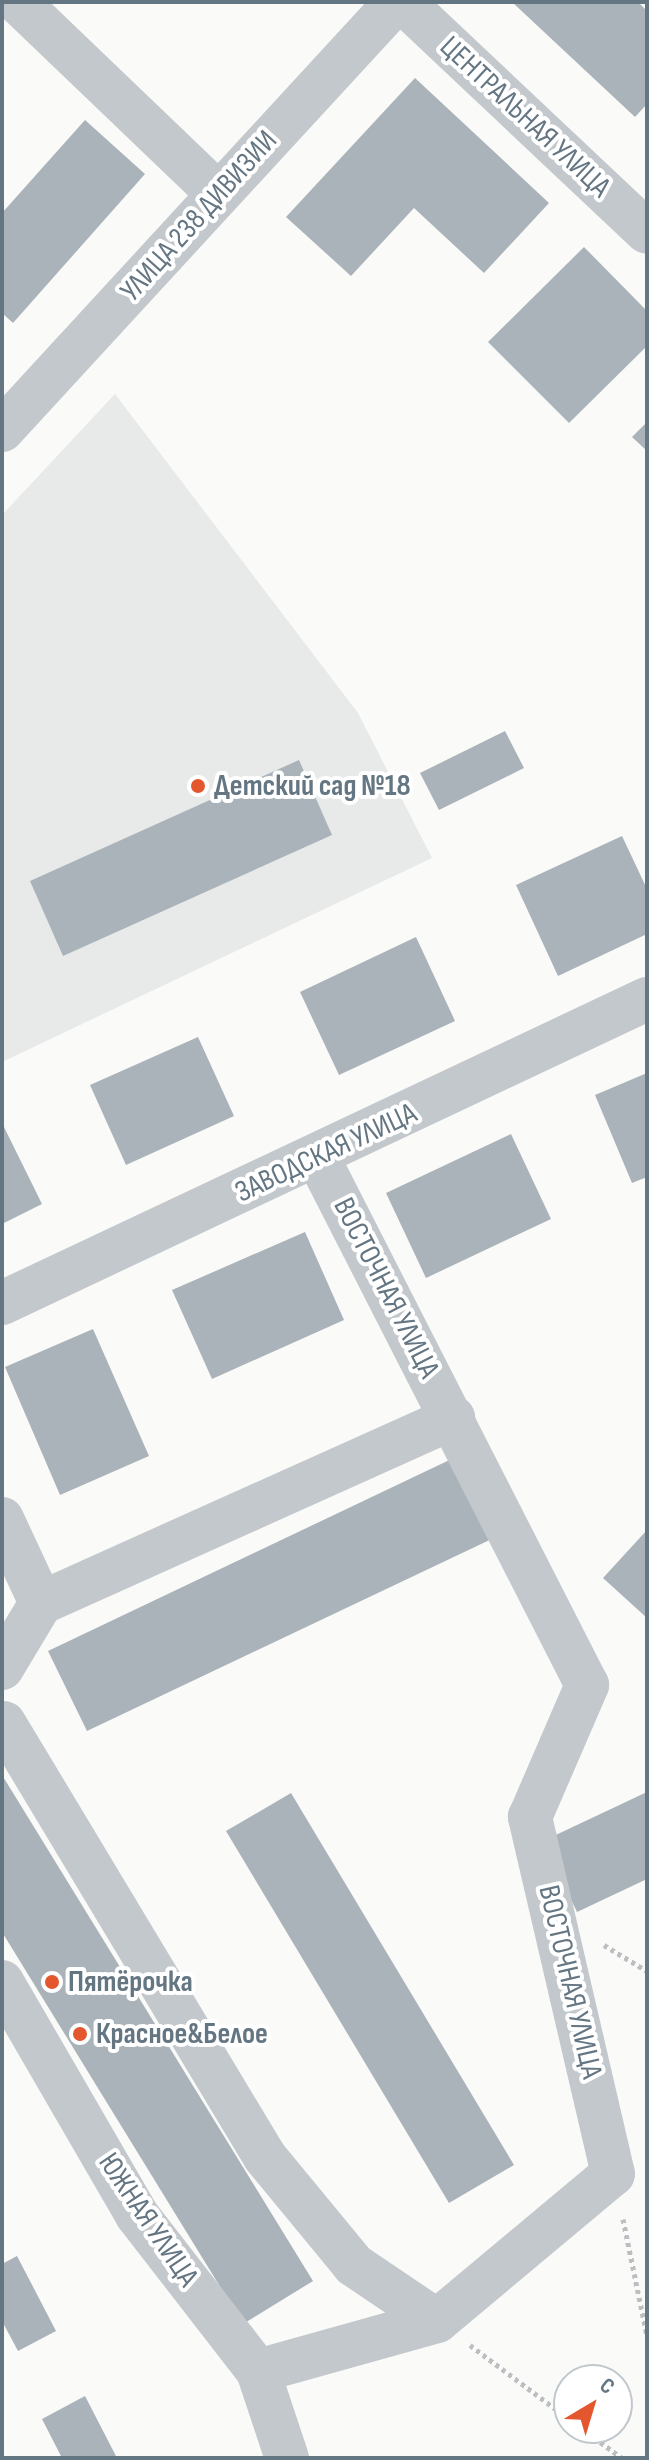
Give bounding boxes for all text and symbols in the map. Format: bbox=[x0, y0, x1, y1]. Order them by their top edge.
street label: ЦЕНТРАЛЬНАЯ УЛИЦА bbox=[432, 29, 618, 205]
street label: УЛИЦА 238 ДИВИЗИИ bbox=[113, 123, 285, 309]
place label: Детский сад №18 bbox=[214, 768, 411, 804]
marker: Детский сад №18 bbox=[189, 777, 207, 795]
street label: ЗАВОДСКАЯ УЛИЦА bbox=[230, 1095, 422, 1211]
street label: ВОСТОЧНАЯ УЛИЦА bbox=[325, 1192, 447, 1384]
street label: ВОСТОЧНАЯ УЛИЦА bbox=[530, 1882, 610, 2082]
place label: Пятёрочка bbox=[68, 1964, 193, 2000]
marker: Пятёрочка bbox=[43, 1973, 61, 1991]
place label: Красное&Белое bbox=[96, 2016, 268, 2052]
marker: Красное&Белое bbox=[71, 2025, 89, 2043]
street label: ЮЖНАЯ УЛИЦА bbox=[90, 2146, 206, 2294]
north arrow bbox=[553, 2364, 633, 2444]
text: С bbox=[594, 2372, 620, 2400]

